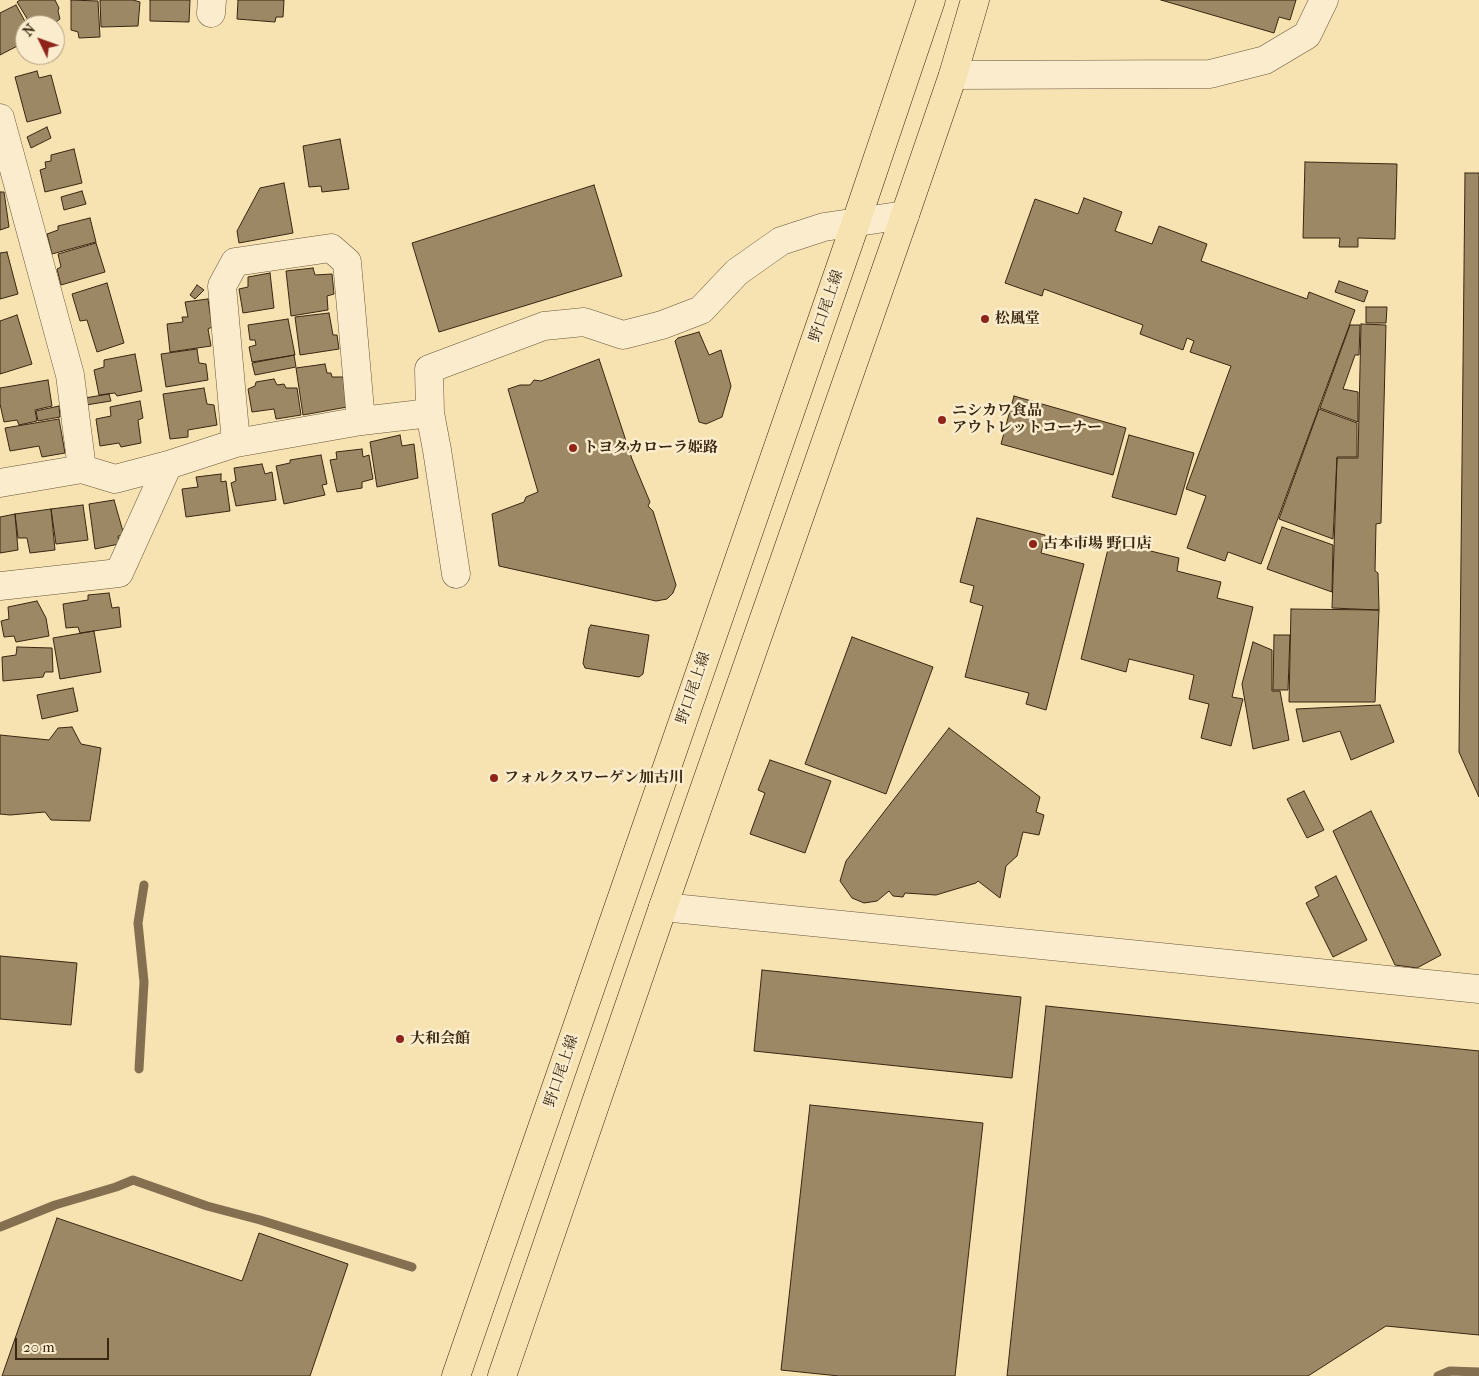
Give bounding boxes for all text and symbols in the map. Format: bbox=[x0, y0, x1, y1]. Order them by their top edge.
north arrow bbox=[15, 15, 65, 65]
text: N bbox=[19, 21, 39, 40]
street label: 野口尾上線 bbox=[806, 268, 848, 344]
place label: 松風堂 bbox=[995, 310, 1040, 328]
marker: 松風堂 bbox=[979, 313, 991, 325]
place label: ニシカワ食品 アウトレットコーナー bbox=[952, 402, 1102, 437]
marker: ニシカワ食品 アウトレットコーナー bbox=[936, 414, 948, 426]
place label: トヨタカローラ姫路 bbox=[583, 439, 718, 457]
marker: トヨタカローラ姫路 bbox=[567, 442, 579, 454]
place label: 古本市場 野口店 bbox=[1043, 535, 1151, 553]
marker: 古本市場 野口店 bbox=[1027, 538, 1039, 550]
street label: 野口尾上線 bbox=[673, 650, 715, 726]
place label: フォルクスワーゲン加古川 bbox=[504, 769, 684, 787]
marker: フォルクスワーゲン加古川 bbox=[488, 772, 500, 784]
place label: 大和会館 bbox=[410, 1030, 470, 1048]
marker: 大和会館 bbox=[394, 1033, 406, 1045]
street label: 野口尾上線 bbox=[541, 1033, 583, 1109]
scale bar bbox=[18, 1328, 111, 1360]
text: 20 m bbox=[23, 1338, 55, 1356]

